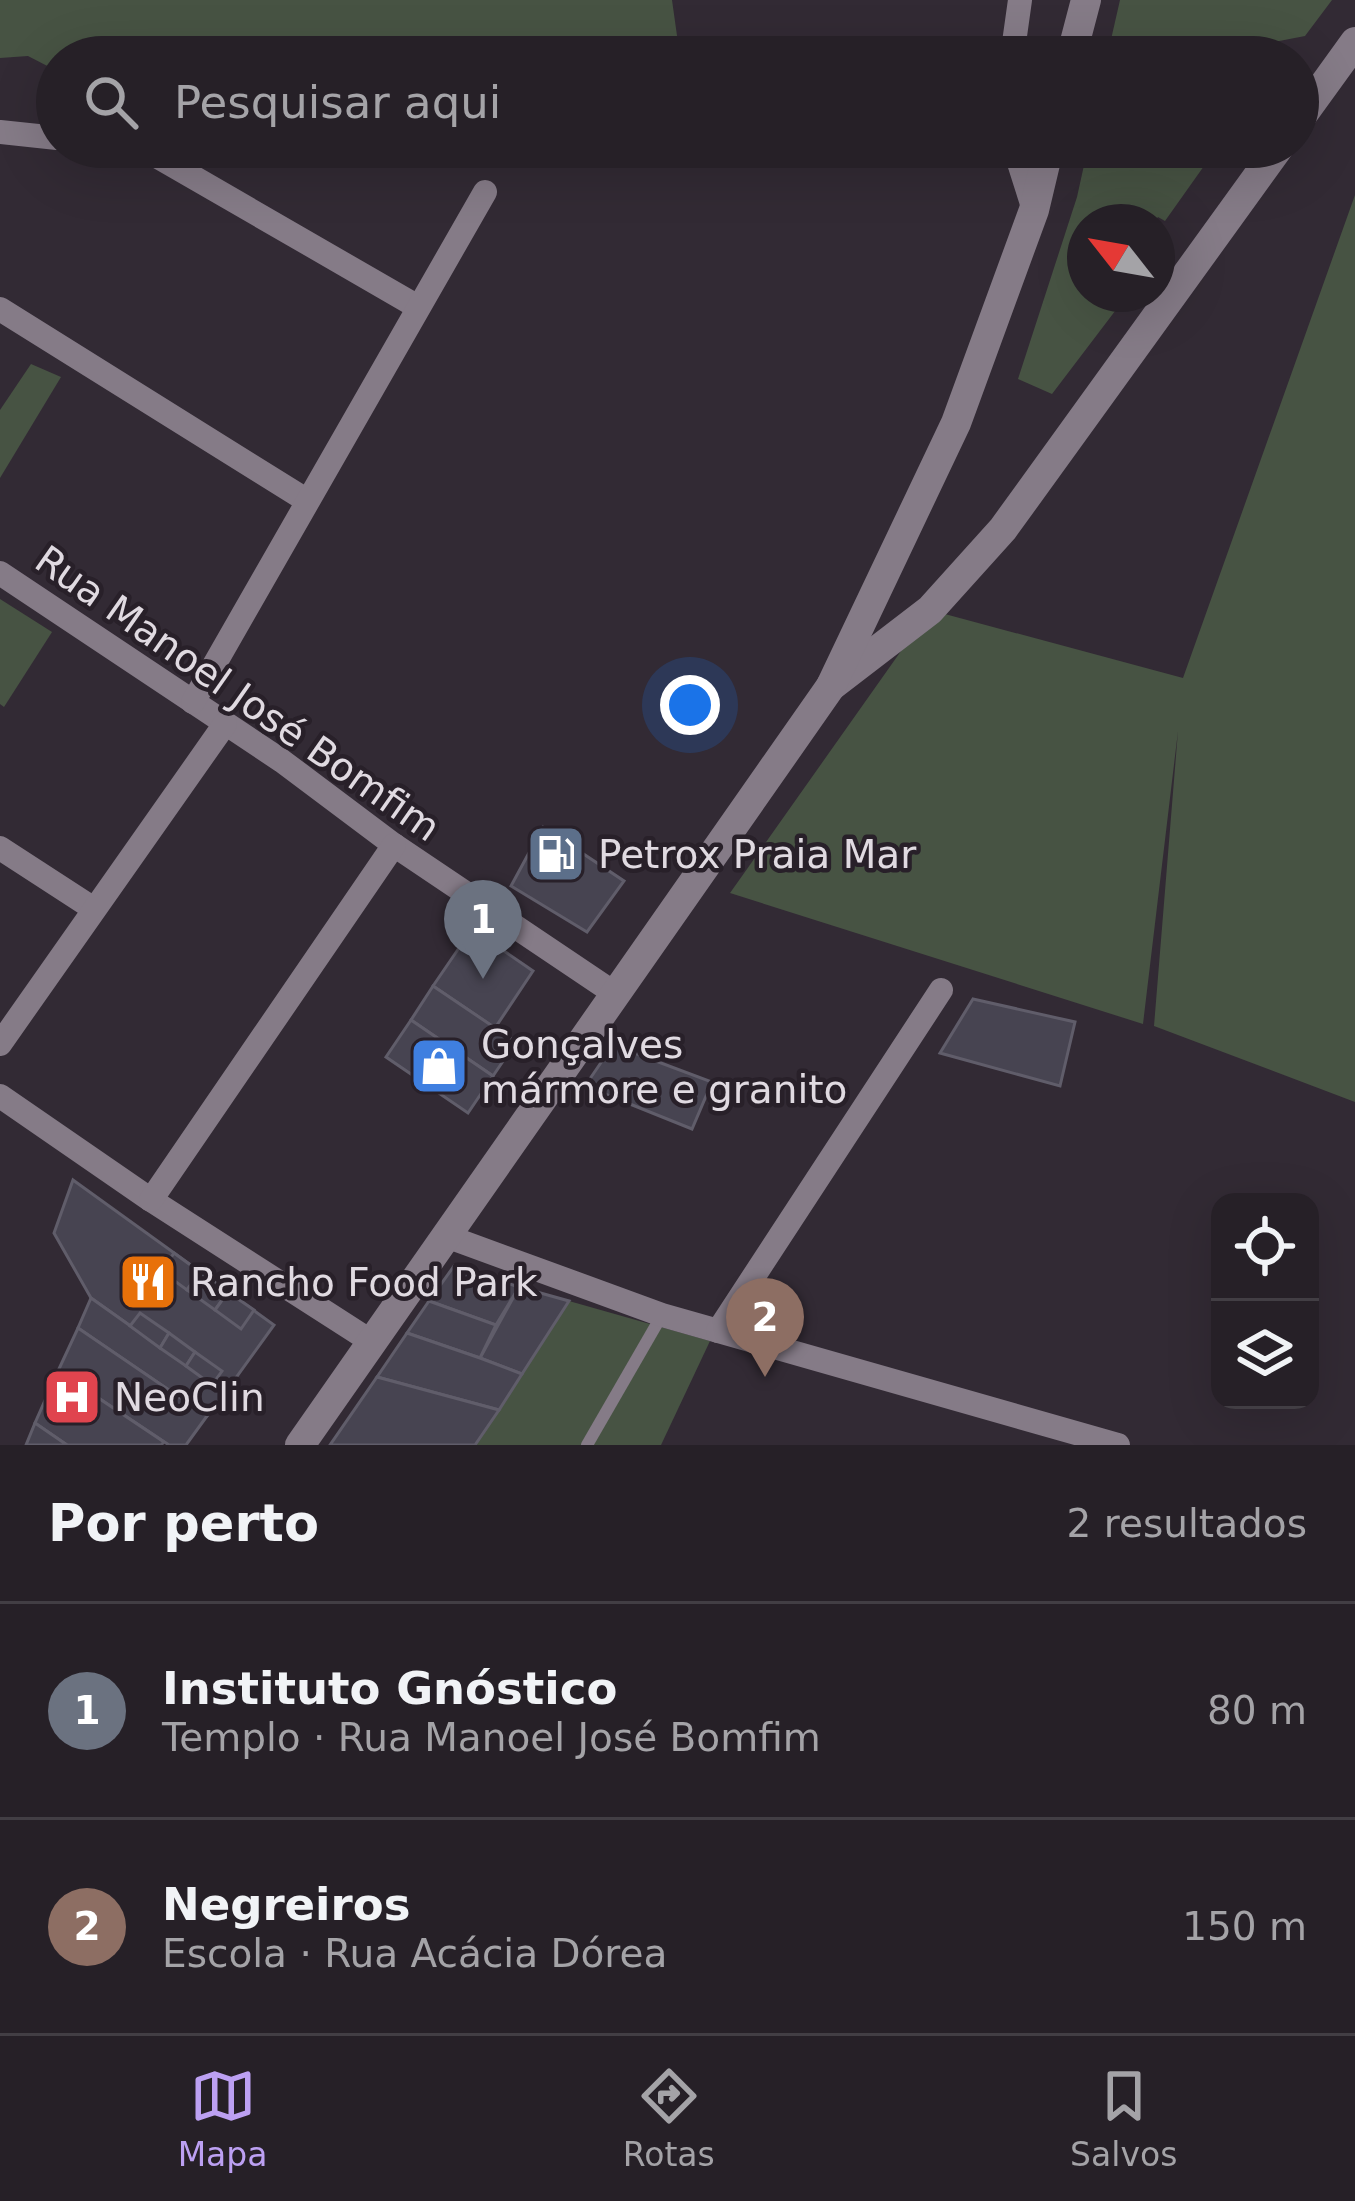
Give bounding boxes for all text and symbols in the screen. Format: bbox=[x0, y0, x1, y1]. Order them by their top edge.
search box bbox=[36, 36, 1319, 168]
icon: search bbox=[78, 69, 144, 135]
text: Pesquisar aqui bbox=[174, 76, 501, 129]
north arrow bbox=[1067, 204, 1175, 312]
street label: Rua Manoel José Bomfim bbox=[27, 536, 448, 850]
your location bbox=[660, 675, 720, 735]
fuel station icon: Petrox Praia Mar bbox=[525, 823, 587, 885]
place label: Petrox Praia Mar bbox=[598, 832, 917, 877]
pin: 1 bbox=[444, 880, 522, 979]
place label: Gonçalves mármore e granito bbox=[481, 1022, 847, 1112]
shop icon: Gonçalves mármore e granito bbox=[408, 1035, 470, 1097]
map controls bbox=[1211, 1193, 1319, 1409]
button: locate bbox=[1211, 1193, 1319, 1301]
restaurant icon: Rancho Food Park bbox=[117, 1251, 179, 1313]
place label: Rancho Food Park bbox=[190, 1260, 538, 1305]
pin: 2 bbox=[726, 1278, 804, 1377]
button: layers bbox=[1211, 1301, 1319, 1409]
hospital icon: NeoClin bbox=[41, 1366, 103, 1428]
place label: NeoClin bbox=[114, 1375, 265, 1420]
text: Por perto bbox=[48, 1494, 319, 1553]
text: 2 resultados bbox=[1067, 1501, 1307, 1546]
text: Instituto Gnóstico bbox=[162, 1662, 617, 1715]
text: 1 bbox=[73, 1688, 101, 1733]
text: 80 m bbox=[1207, 1688, 1307, 1733]
text: Templo · Rua Manoel José Bomfim bbox=[162, 1715, 821, 1760]
text: Negreiros bbox=[162, 1878, 410, 1931]
text: 2 bbox=[73, 1904, 101, 1949]
text: 150 m bbox=[1182, 1904, 1307, 1949]
text: Escola · Rua Acácia Dórea bbox=[162, 1931, 667, 1976]
tab: Mapa bbox=[178, 2063, 268, 2174]
tab: Rotas bbox=[623, 2063, 715, 2174]
tab: Salvos bbox=[1070, 2063, 1177, 2174]

